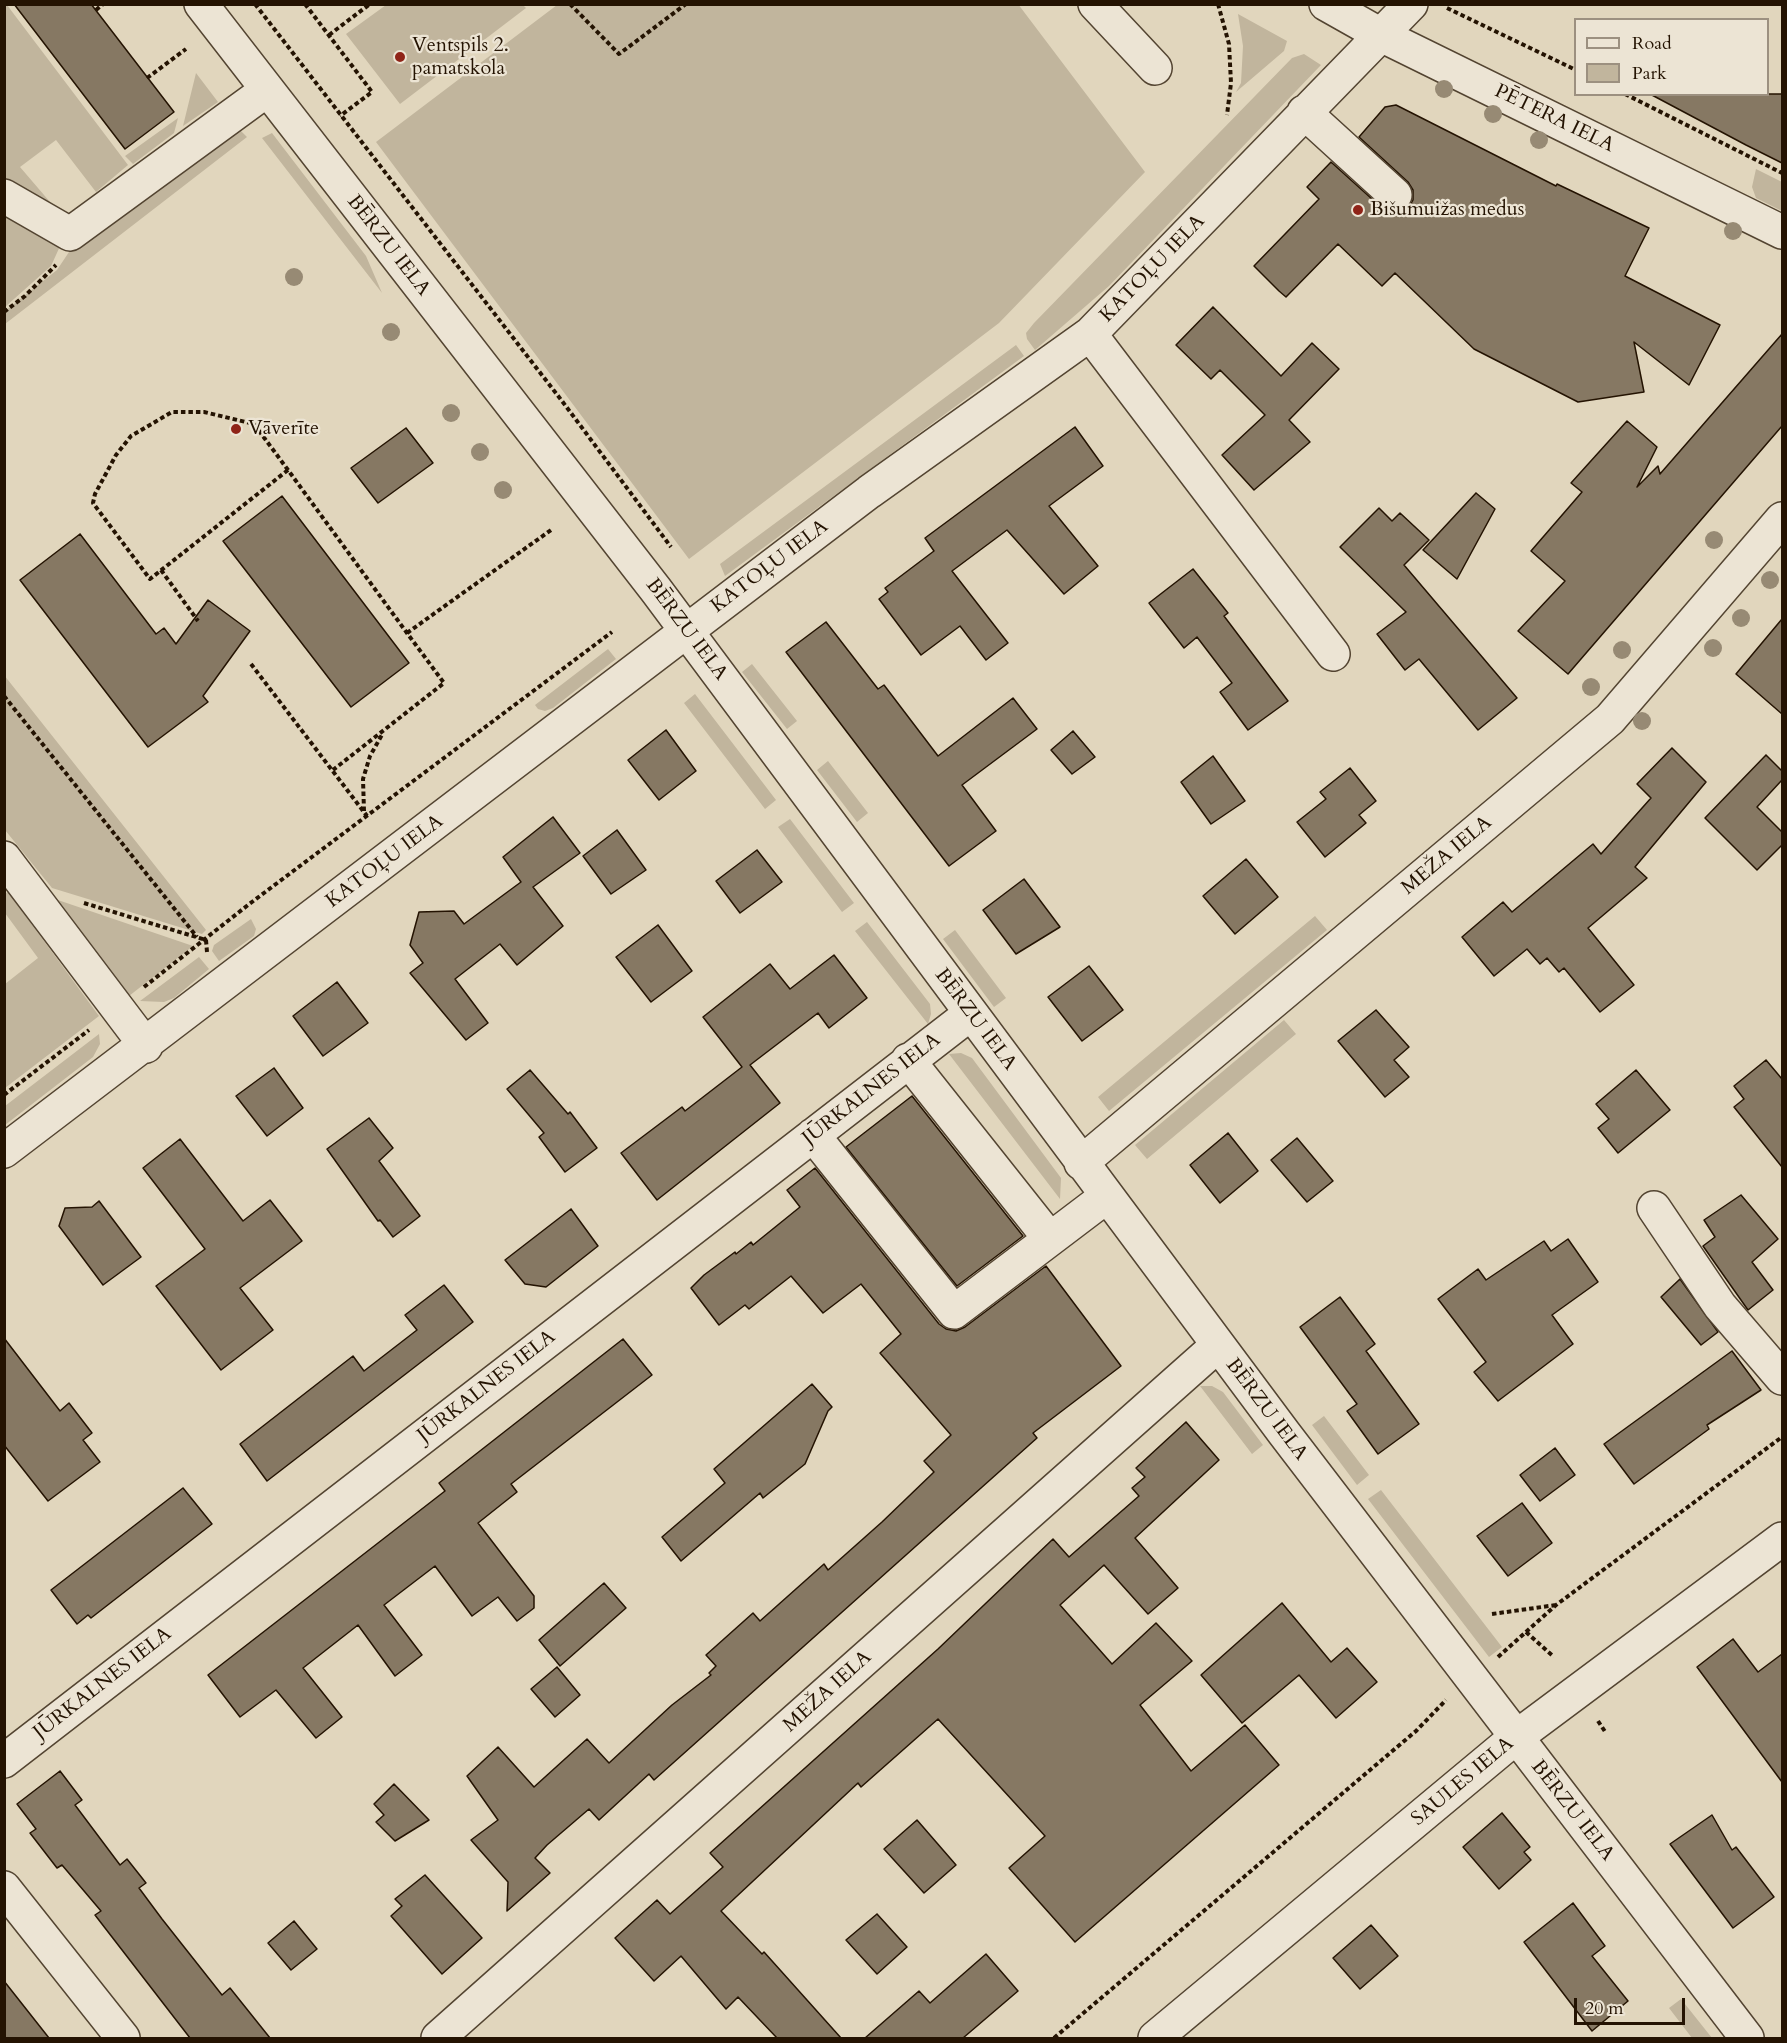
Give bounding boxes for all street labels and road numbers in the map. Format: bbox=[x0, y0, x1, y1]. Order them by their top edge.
street label: PĒTERA IELA bbox=[1490, 80, 1618, 158]
street label: BĒRZU IELA bbox=[341, 191, 435, 301]
street label: KATOĻU IELA bbox=[1096, 210, 1210, 328]
street label: KATOĻU IELA bbox=[707, 515, 833, 619]
street label: BĒRZU IELA bbox=[640, 574, 732, 686]
street label: KATOĻU IELA bbox=[322, 810, 448, 914]
street label: MEŽA IELA bbox=[1397, 811, 1497, 901]
street label: BĒRZU IELA bbox=[929, 964, 1021, 1076]
street label: JŪRKALNES IELA bbox=[798, 1029, 946, 1151]
street label: JŪRKALNES IELA bbox=[413, 1326, 561, 1448]
street label: BĒRZU IELA bbox=[1220, 1354, 1312, 1466]
street label: JŪRKALNES IELA bbox=[29, 1623, 177, 1745]
street label: MEŽA IELA bbox=[779, 1646, 877, 1738]
street label: SAULES IELA bbox=[1407, 1732, 1519, 1832]
street label: BĒRZU IELA bbox=[1525, 1756, 1619, 1866]

